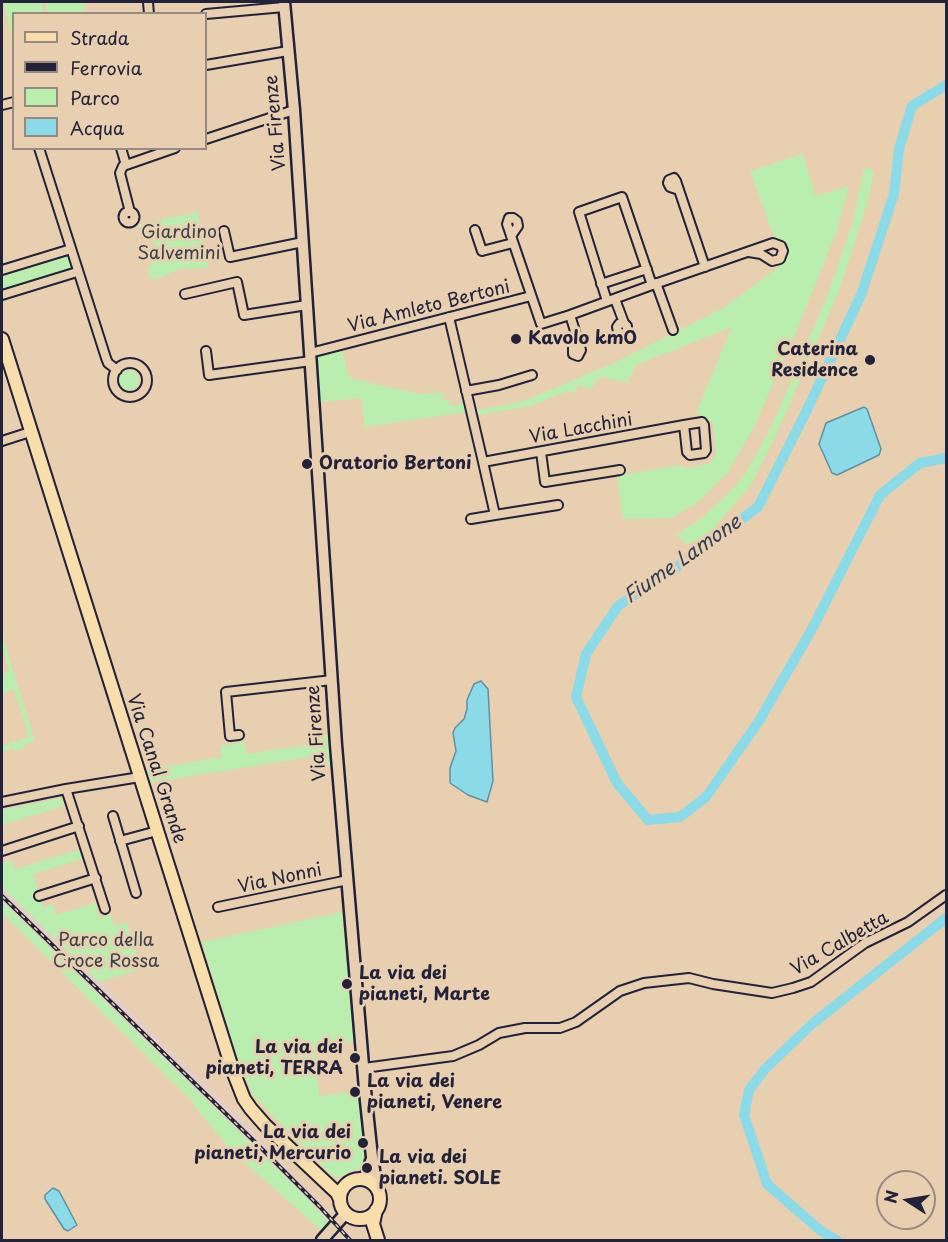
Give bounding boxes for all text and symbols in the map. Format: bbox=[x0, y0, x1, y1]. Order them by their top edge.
legend bbox=[12, 12, 207, 150]
text: Strada bbox=[70, 24, 129, 51]
text: Ferrovia bbox=[70, 54, 142, 81]
street label: Via Firenze bbox=[261, 74, 291, 172]
text: Parco bbox=[70, 84, 120, 111]
text: Acqua bbox=[70, 114, 124, 141]
park label: Giardino Salvemini bbox=[137, 222, 221, 264]
street label: Via Amleto Bertoni bbox=[346, 276, 512, 338]
place label: Kavolo km0 bbox=[528, 328, 637, 350]
marker: Kavolo km0 bbox=[509, 332, 523, 346]
place label: Caterina Residence bbox=[771, 339, 858, 382]
marker: Caterina Residence bbox=[863, 353, 877, 367]
street label: Via Lacchini bbox=[528, 409, 634, 449]
place label: Oratorio Bertoni bbox=[319, 453, 472, 475]
marker: Oratorio Bertoni bbox=[300, 457, 314, 471]
water label: Fiume Lamone bbox=[620, 511, 746, 609]
street label: Via Firenze bbox=[303, 684, 331, 782]
street label: Via Canal Grande bbox=[122, 692, 190, 846]
street label: Via Nonni bbox=[236, 860, 324, 898]
street label: Via Calbetta bbox=[787, 907, 893, 981]
park label: Parco della Croce Rossa bbox=[53, 930, 159, 972]
place label: La via dei pianeti, Marte bbox=[359, 963, 490, 1006]
marker: La via dei pianeti, Marte bbox=[340, 977, 354, 991]
place label: La via dei pianeti, TERRA bbox=[206, 1037, 343, 1080]
marker: La via dei pianeti, TERRA bbox=[348, 1051, 362, 1065]
place label: La via dei pianeti, Venere bbox=[367, 1071, 502, 1114]
marker: La via dei pianeti, Venere bbox=[348, 1085, 362, 1099]
place label: La via dei pianeti, Mercurio bbox=[194, 1122, 351, 1164]
marker: La via dei pianeti, Mercurio bbox=[356, 1136, 370, 1150]
place label: La via dei pianeti. SOLE bbox=[379, 1147, 501, 1190]
marker: La via dei pianeti. SOLE bbox=[360, 1161, 374, 1175]
north arrow bbox=[876, 1170, 936, 1230]
text: N bbox=[877, 1188, 903, 1205]

